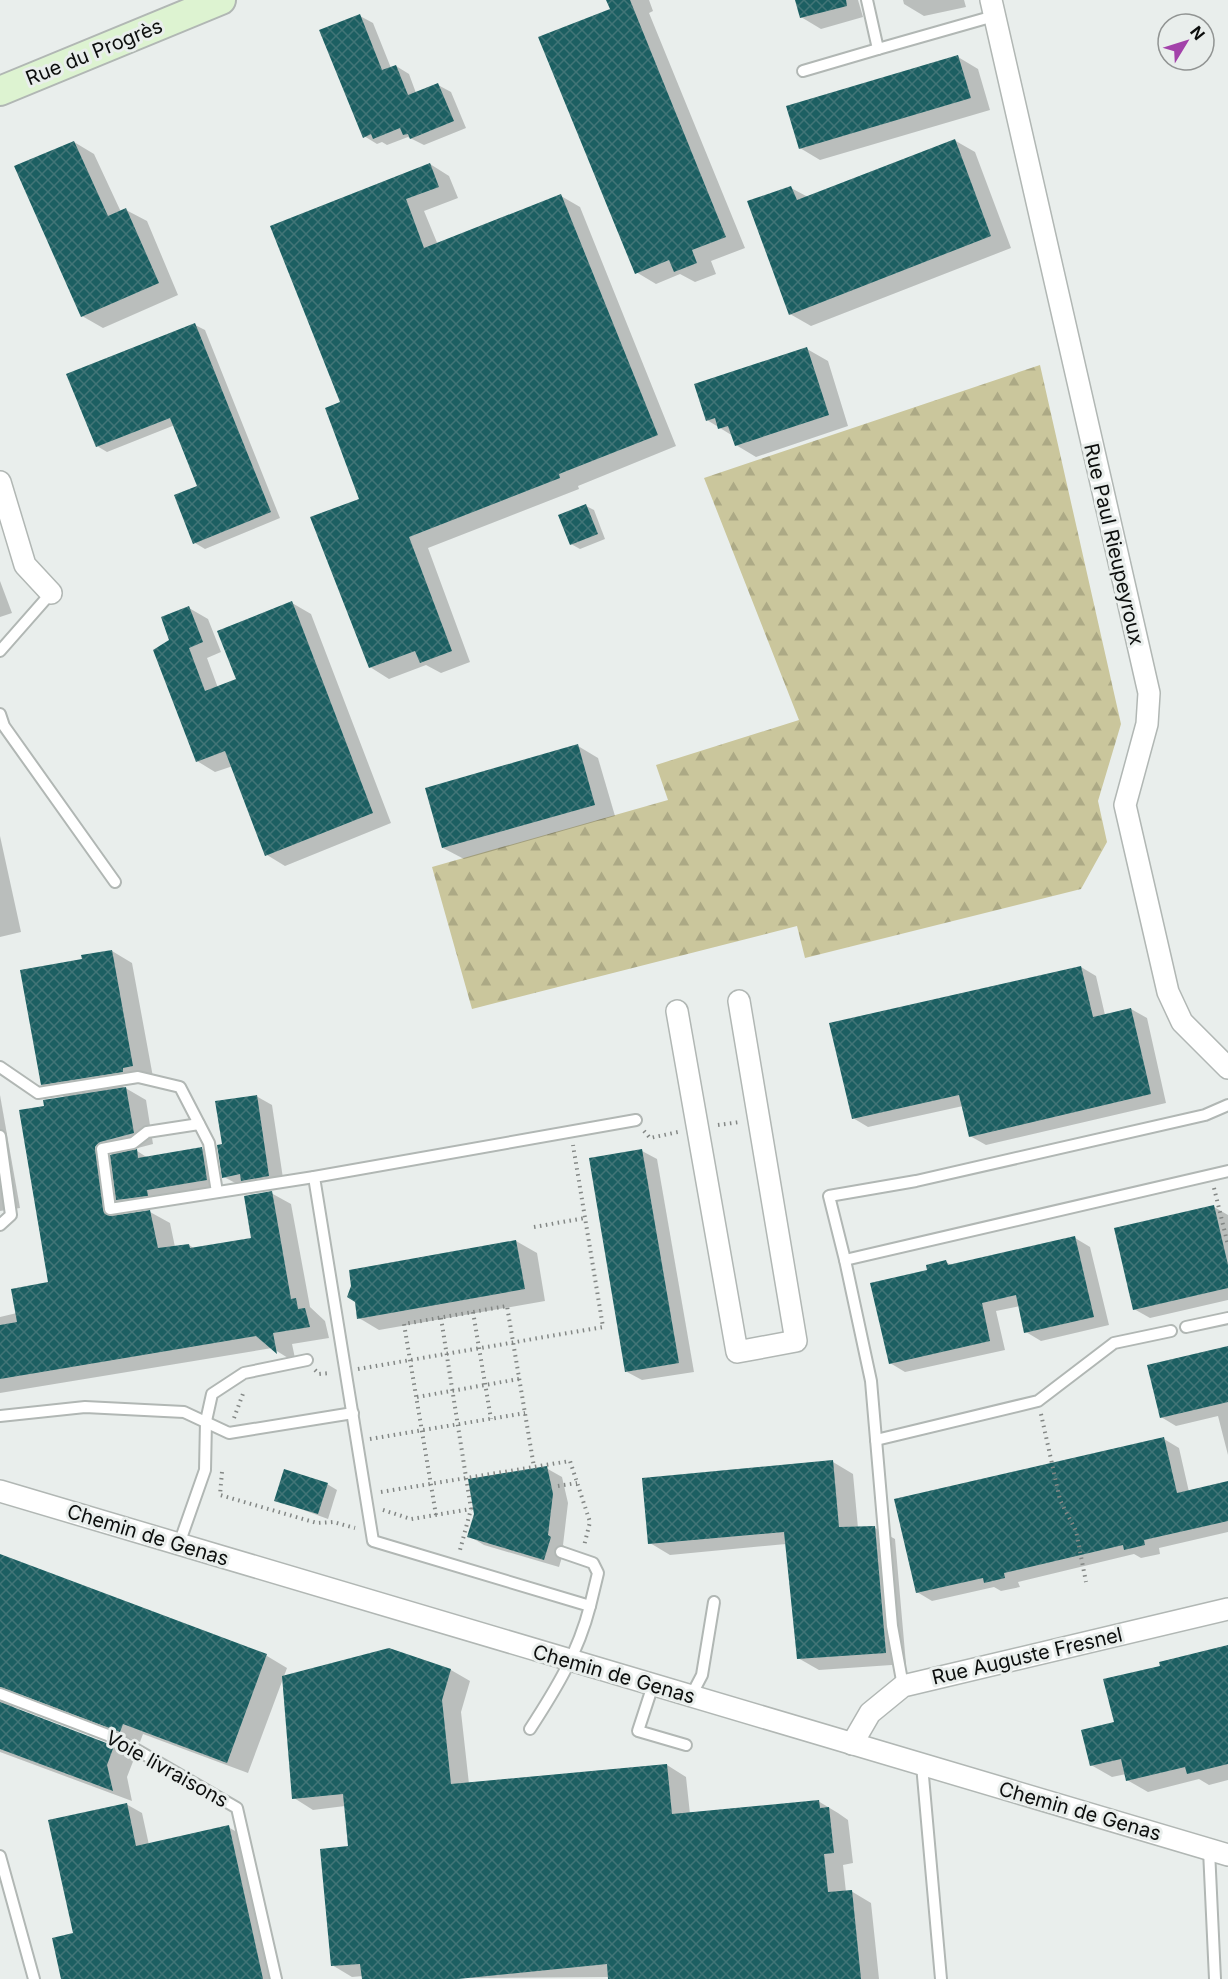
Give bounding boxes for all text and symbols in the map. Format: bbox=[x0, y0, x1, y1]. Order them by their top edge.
north arrow bbox=[1156, 12, 1216, 72]
street label: Rue du Progrès bbox=[22, 14, 166, 90]
text: N bbox=[1186, 22, 1209, 44]
street label: Rue Paul Rieupeyroux bbox=[1079, 441, 1149, 647]
street label: Chemin de Genas bbox=[64, 1499, 232, 1571]
street label: Rue Auguste Fresnel bbox=[929, 1622, 1125, 1690]
street label: Chemin de Genas bbox=[530, 1639, 698, 1709]
street label: Voie livraisons bbox=[102, 1725, 232, 1813]
street label: Chemin de Genas bbox=[996, 1776, 1164, 1846]

